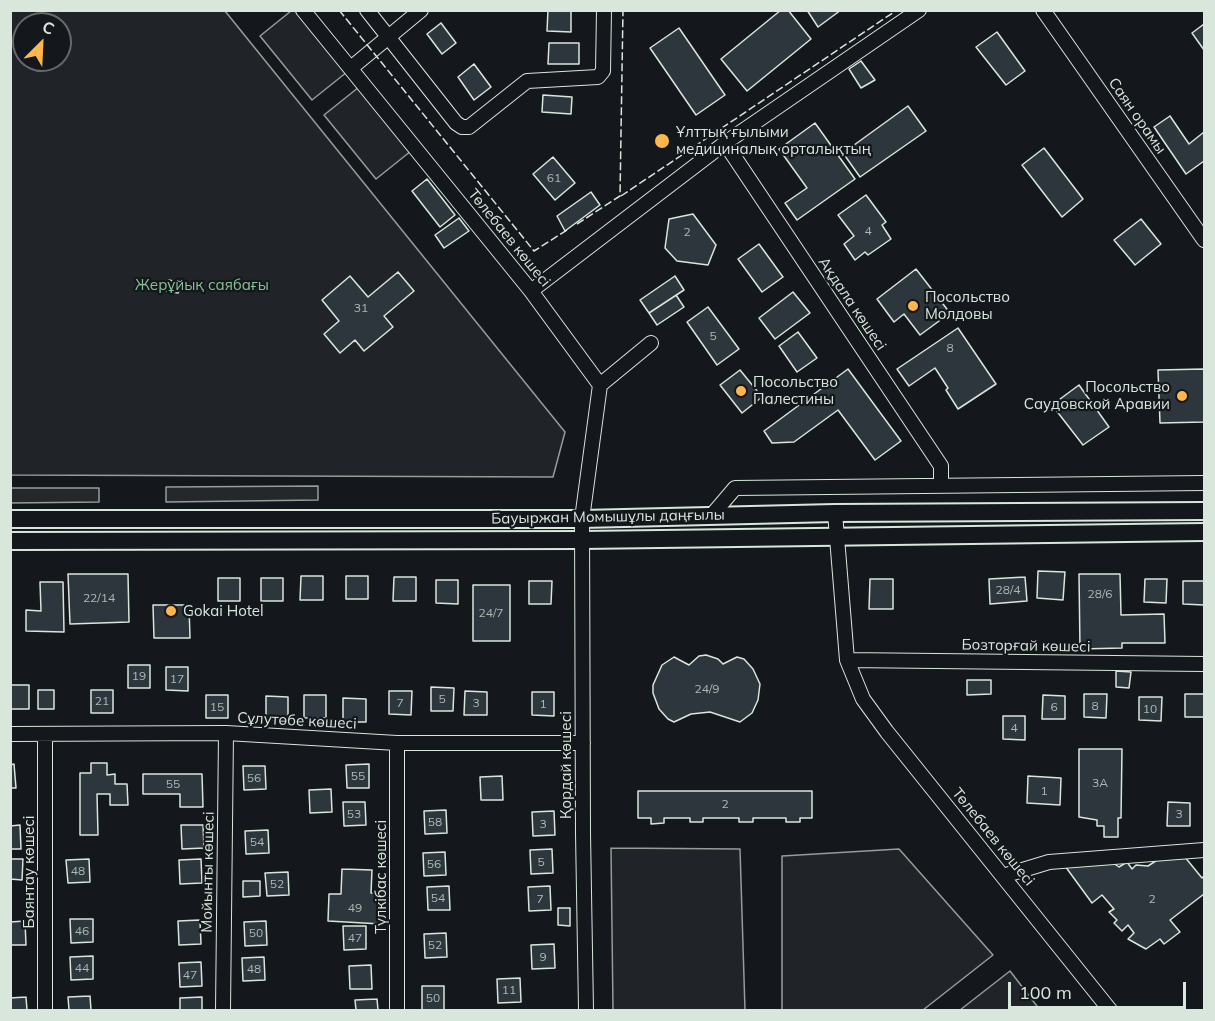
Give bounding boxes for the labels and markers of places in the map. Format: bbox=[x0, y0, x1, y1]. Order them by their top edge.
place label: Ұлттық ғылыми медициналық орталықтың bbox=[676, 123, 871, 158]
marker: Ұлттық ғылыми медициналық орталықтың bbox=[653, 132, 671, 150]
place label: Посольство Молдовы bbox=[925, 288, 1010, 323]
marker: Посольство Молдовы bbox=[906, 299, 920, 313]
place label: Посольство Палестины bbox=[753, 373, 838, 408]
place label: Посольство Саудовской Аравии bbox=[1024, 378, 1170, 413]
marker: Посольство Палестины bbox=[734, 384, 748, 398]
marker: Посольство Саудовской Аравии bbox=[1175, 389, 1189, 403]
place label: Gokai Hotel bbox=[183, 602, 264, 620]
marker: Gokai Hotel bbox=[164, 604, 178, 618]

